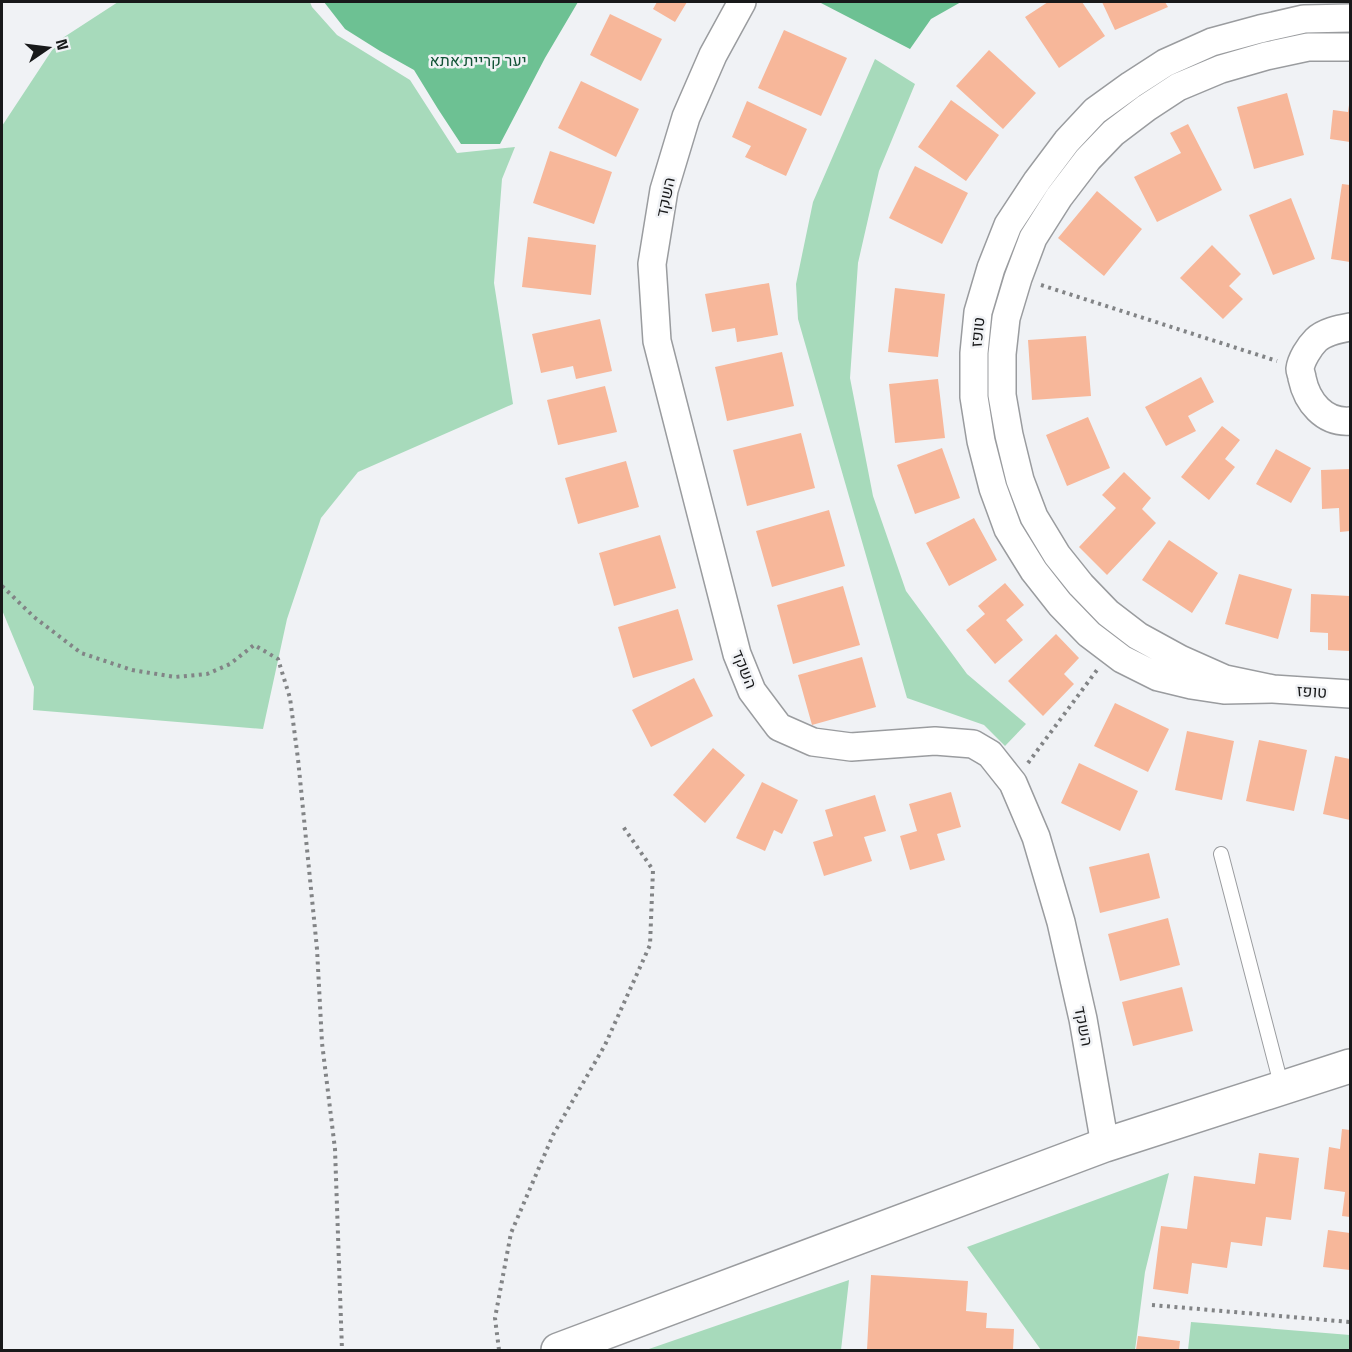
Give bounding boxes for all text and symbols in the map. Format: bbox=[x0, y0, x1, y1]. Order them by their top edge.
north arrow bbox=[18, 18, 78, 78]
text: N bbox=[50, 36, 76, 53]
park label: יער קריית אתא bbox=[430, 48, 526, 72]
street label: השקד bbox=[649, 175, 681, 219]
street label: טופז bbox=[963, 316, 991, 348]
street label: השקד bbox=[726, 646, 764, 692]
street label: טופז bbox=[1296, 678, 1328, 704]
street label: השקד bbox=[1068, 1004, 1100, 1048]

